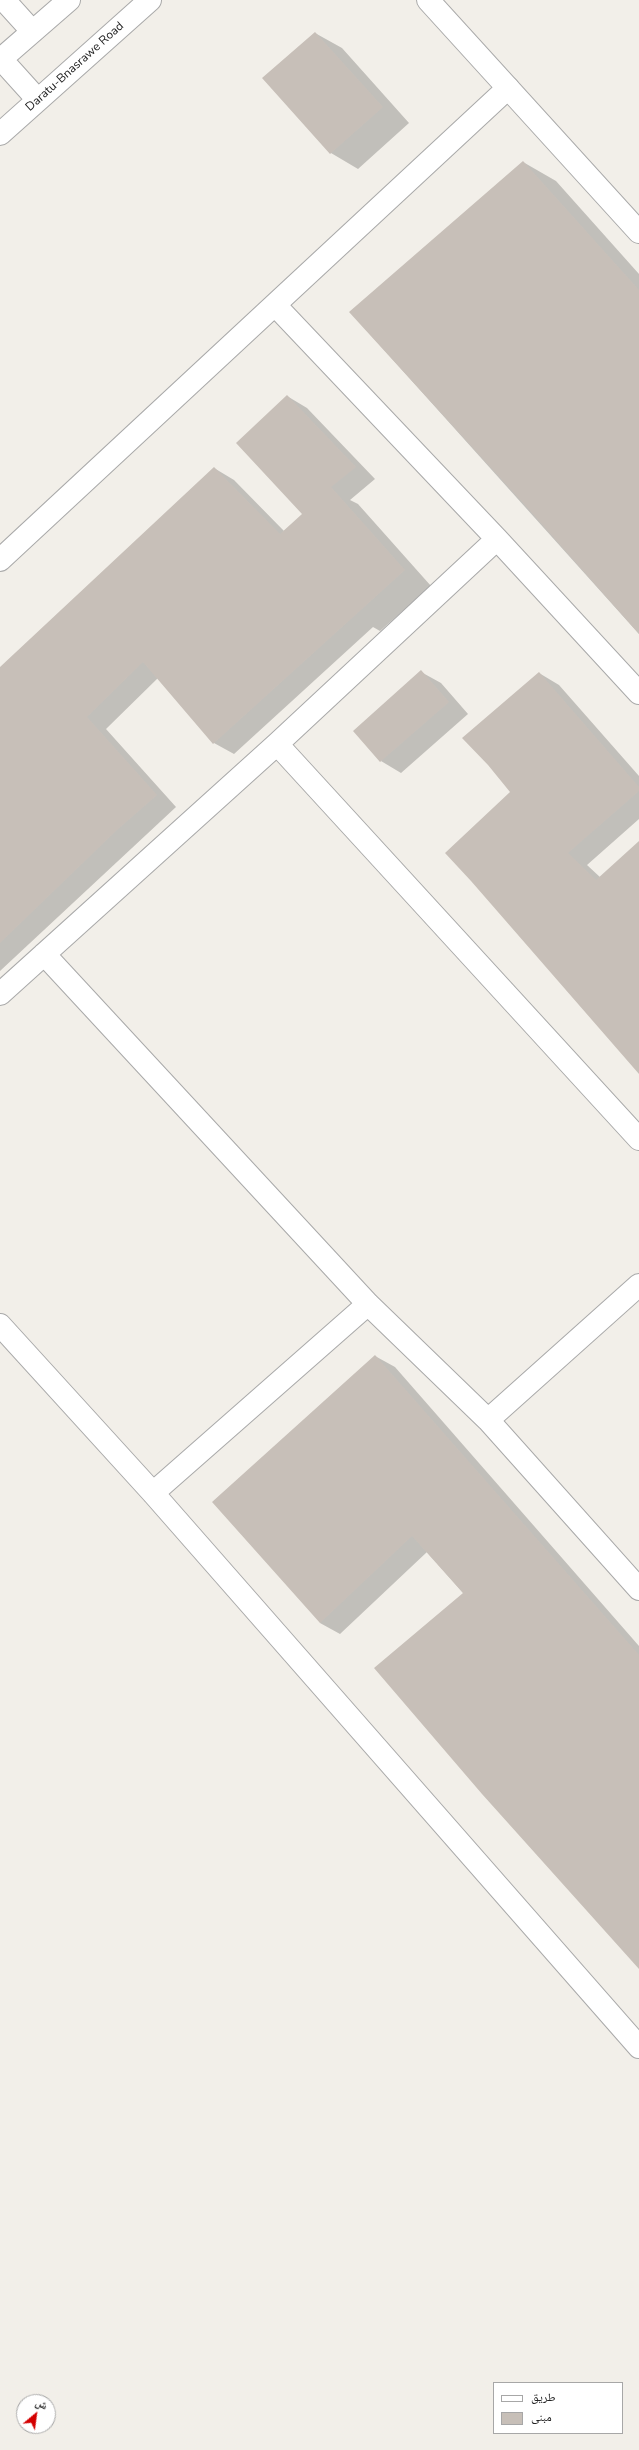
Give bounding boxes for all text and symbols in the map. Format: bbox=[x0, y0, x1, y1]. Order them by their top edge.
street label: Daratu-Bnasrawe Road bbox=[23, 19, 127, 115]
legend bbox=[493, 2382, 623, 2434]
text: طريق bbox=[531, 2389, 556, 2405]
north arrow bbox=[16, 2394, 56, 2434]
text: ش bbox=[33, 2395, 50, 2413]
text: مبنى bbox=[531, 2409, 552, 2425]

